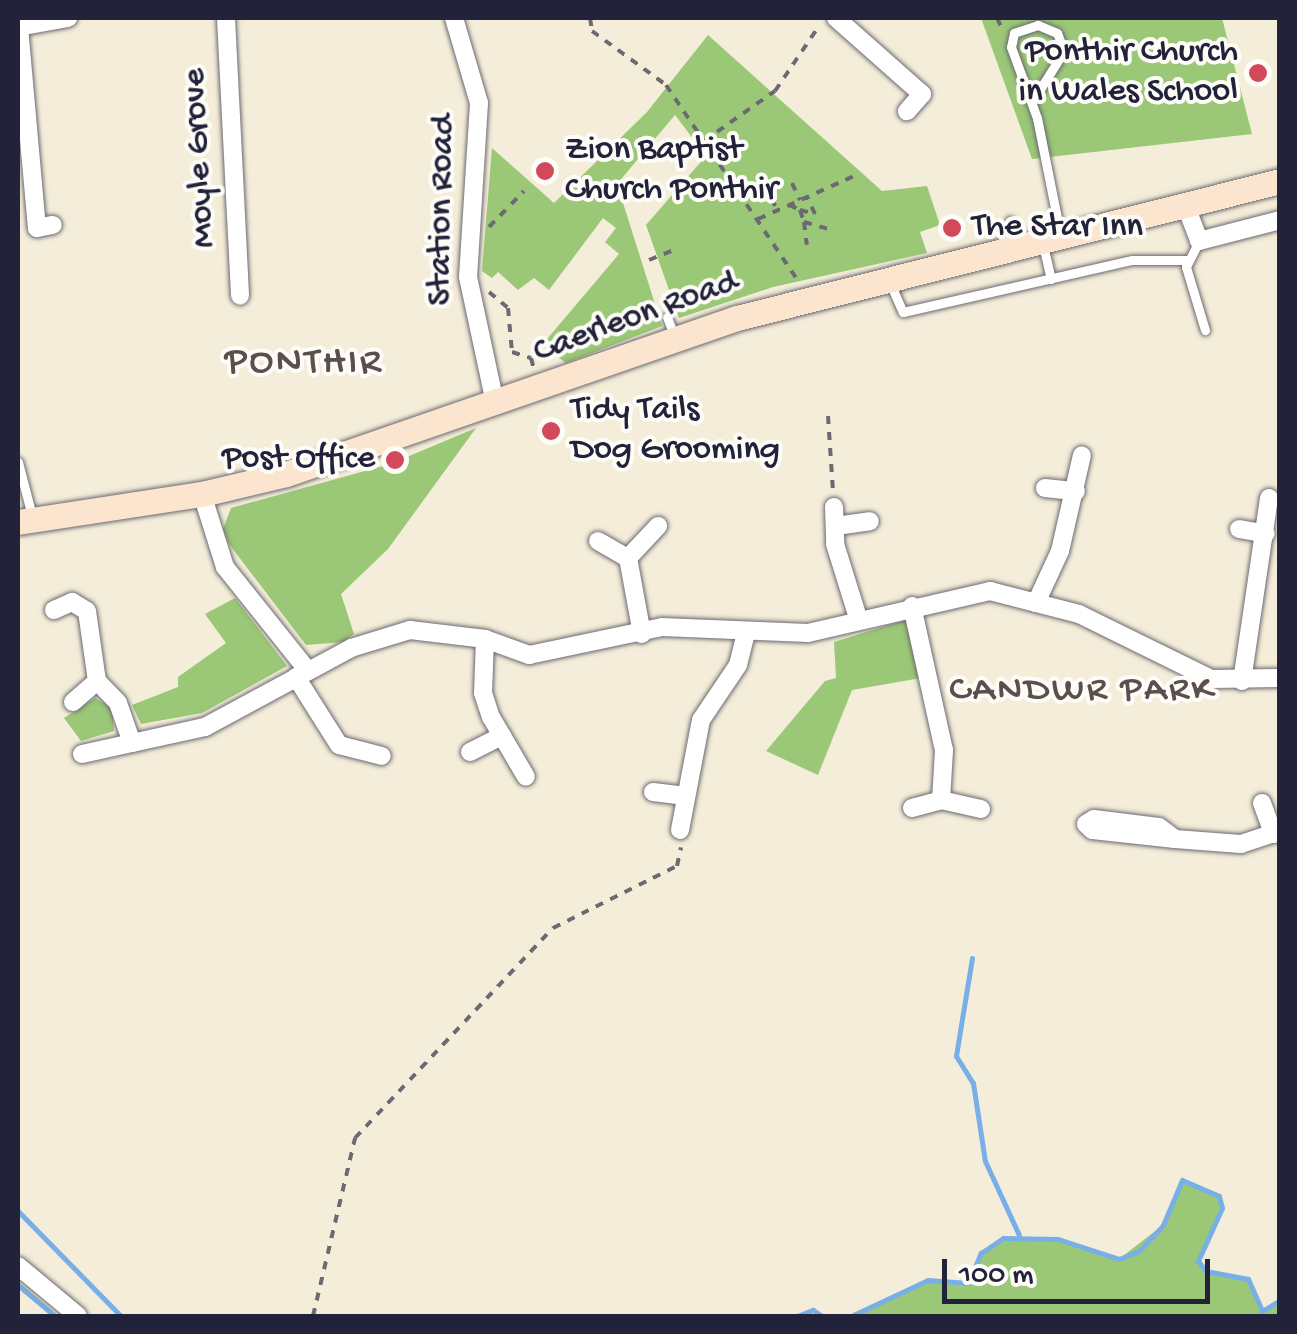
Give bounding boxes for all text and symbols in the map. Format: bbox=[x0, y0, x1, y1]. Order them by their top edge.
place label: Ponthir Church in Wales School bbox=[1018, 32, 1238, 114]
marker: Ponthir Church in Wales School bbox=[1247, 62, 1269, 84]
street label: Moyle Grove bbox=[175, 67, 227, 249]
street label: Station Road bbox=[420, 114, 466, 306]
place label: Zion Baptist Church Ponthir bbox=[565, 130, 778, 212]
marker: Zion Baptist Church Ponthir bbox=[534, 160, 556, 182]
place label: The Star Inn bbox=[972, 207, 1143, 249]
marker: The Star Inn bbox=[941, 217, 963, 239]
street label: Caerleon Road bbox=[528, 262, 744, 374]
district label: PONTHIR bbox=[225, 340, 383, 388]
place label: Tidy Tails Dog Grooming bbox=[571, 390, 780, 472]
marker: Tidy Tails Dog Grooming bbox=[540, 420, 562, 442]
place label: Post Office bbox=[222, 439, 375, 481]
marker: Post Office bbox=[384, 449, 406, 471]
district label: CANDWR PARK bbox=[949, 669, 1215, 715]
scale bar bbox=[947, 1239, 1214, 1301]
text: 100 m bbox=[959, 1259, 1034, 1294]

